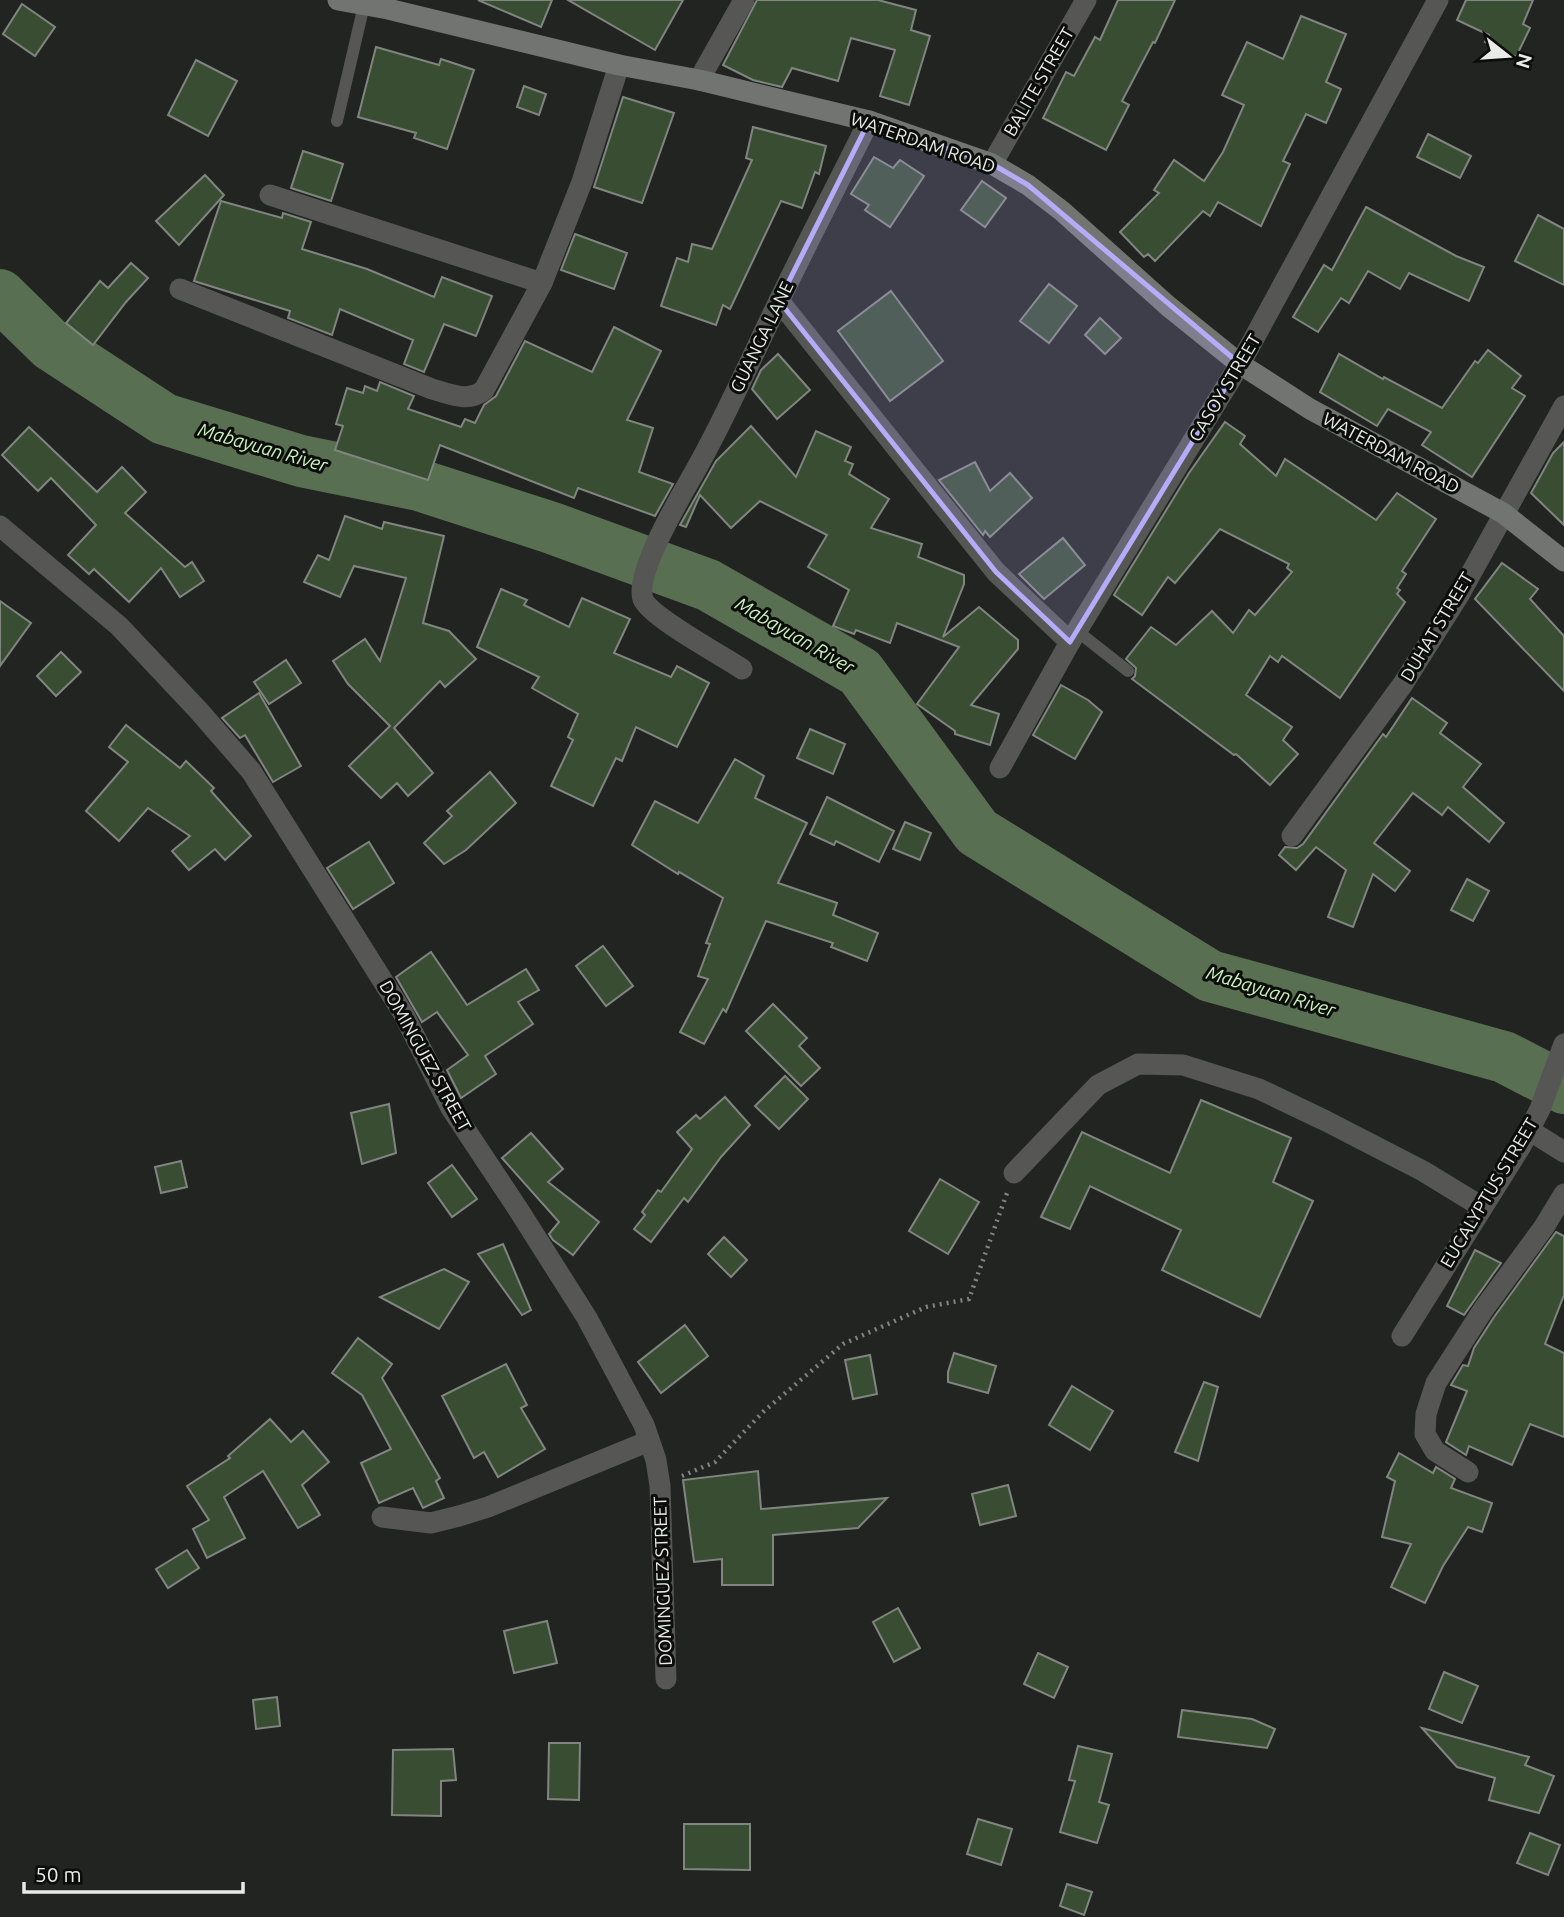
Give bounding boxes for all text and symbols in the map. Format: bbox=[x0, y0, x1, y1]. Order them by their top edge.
north arrow bbox=[1473, 21, 1543, 91]
street label: BALITE STREET bbox=[999, 24, 1077, 139]
text: N bbox=[1512, 51, 1537, 71]
street label: WATERDAM ROAD bbox=[848, 108, 998, 176]
street label: GUANGA LANE bbox=[726, 278, 797, 395]
street label: CASOY STREET bbox=[1184, 330, 1264, 445]
street label: WATERDAM ROAD bbox=[1320, 408, 1463, 497]
water label: Mabayuan River bbox=[196, 418, 331, 476]
street label: DUHAT STREET bbox=[1396, 569, 1476, 684]
water label: Mabayuan River bbox=[732, 592, 859, 678]
water label: Mabayuan River bbox=[1204, 961, 1339, 1021]
street label: DOMINGUEZ STREET bbox=[376, 977, 476, 1134]
street label: EUCALYPTUS STREET bbox=[1436, 1114, 1541, 1271]
street label: DOMINGUEZ STREET bbox=[649, 1496, 675, 1666]
scale bar bbox=[24, 1850, 243, 1894]
text: 50 m bbox=[35, 1862, 82, 1886]

